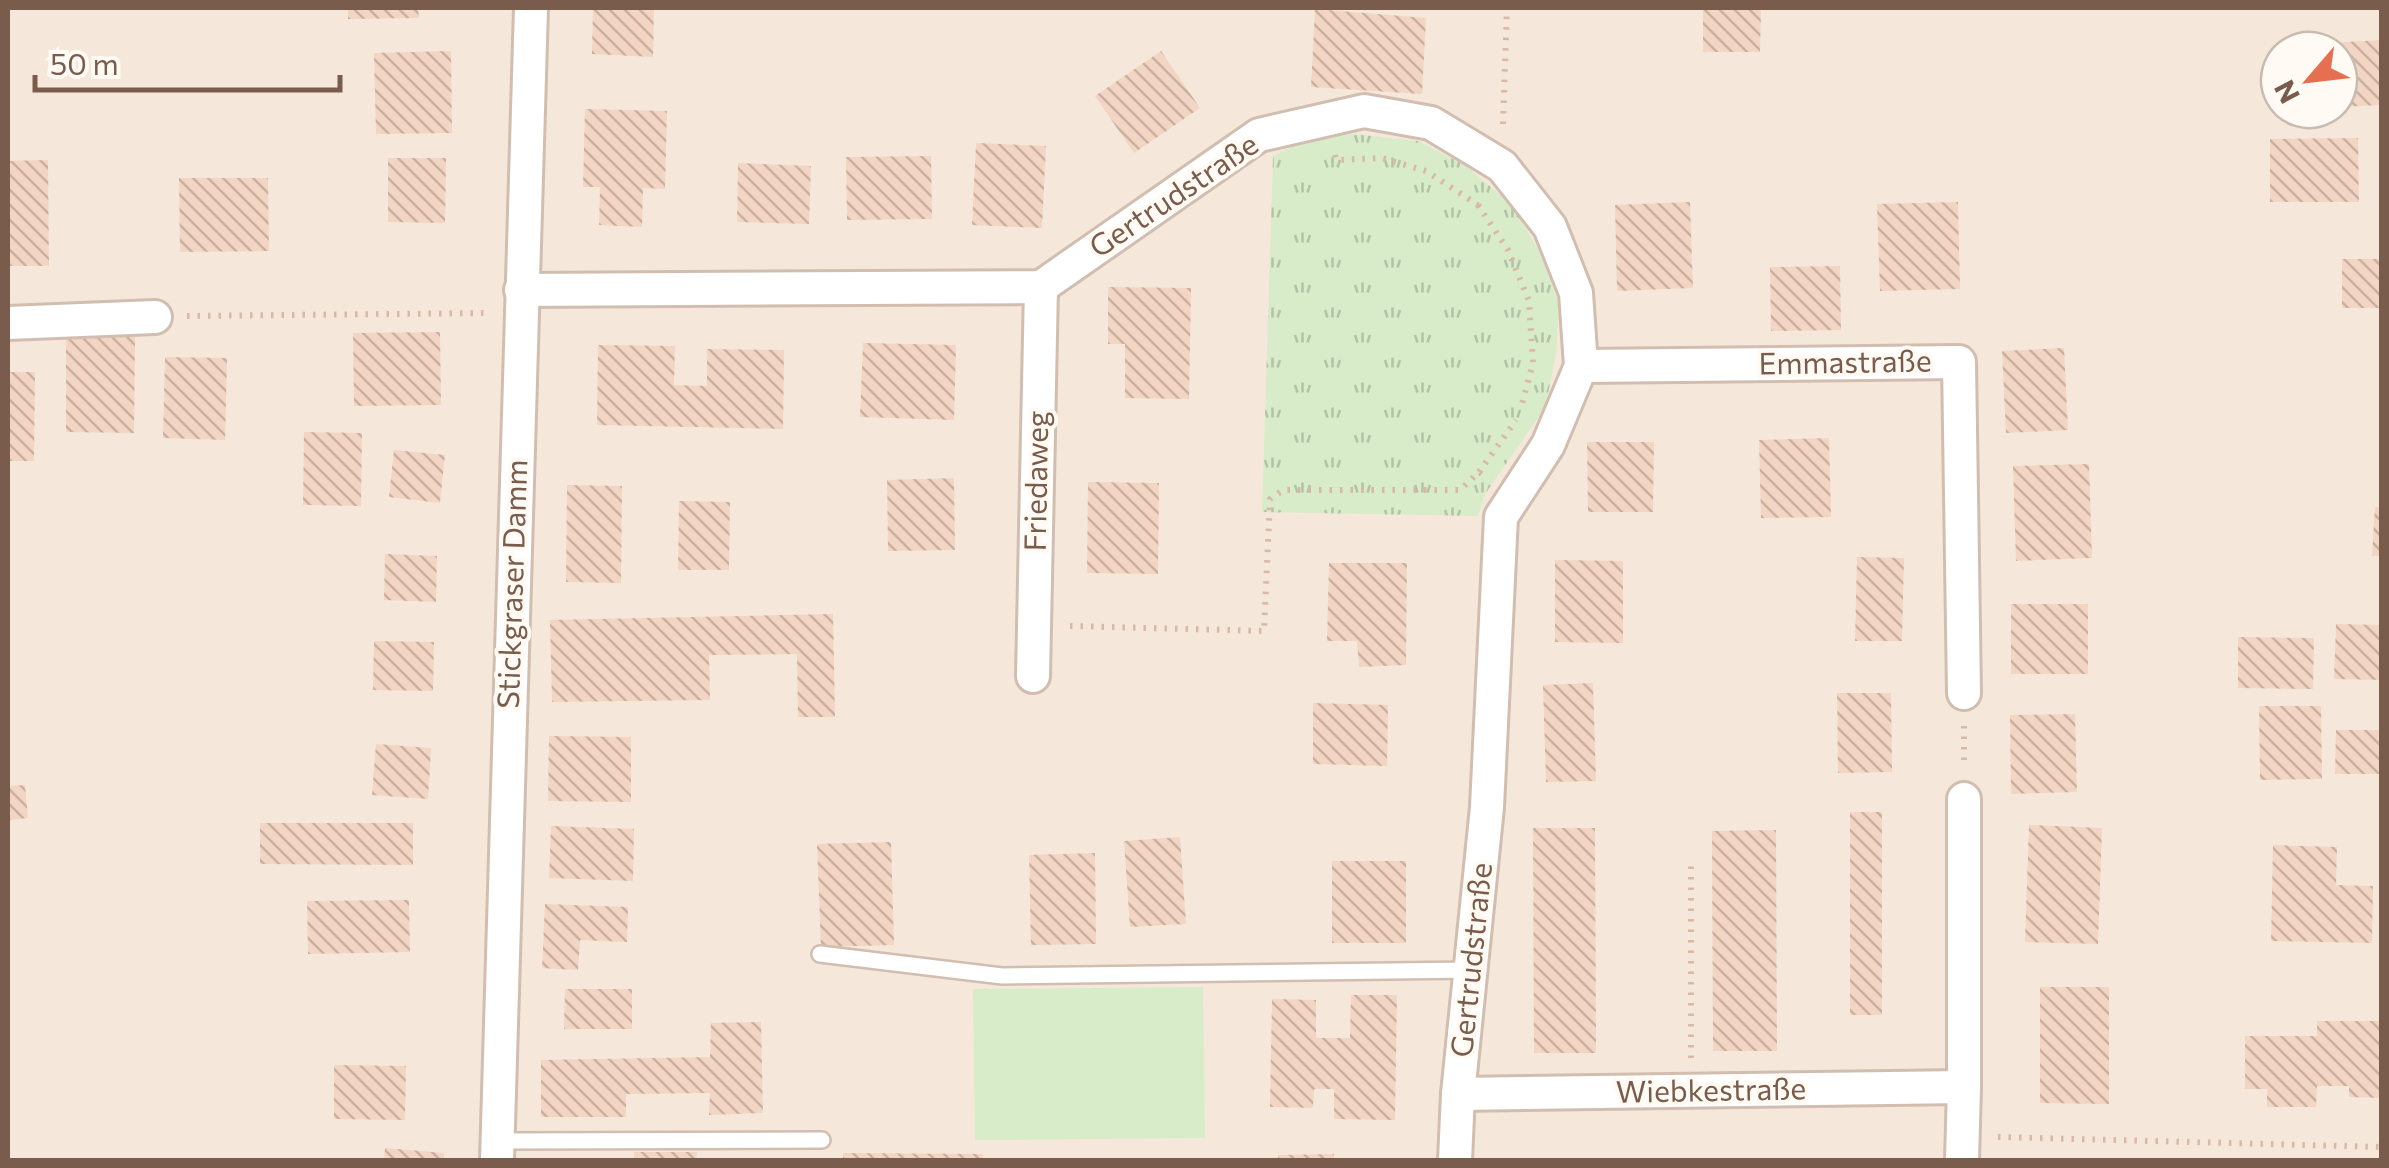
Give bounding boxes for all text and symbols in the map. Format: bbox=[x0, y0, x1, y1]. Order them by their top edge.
scale bar bbox=[35, 30, 340, 92]
north arrow bbox=[2259, 30, 2359, 130]
text: 50 m bbox=[50, 44, 119, 81]
text: N bbox=[2266, 75, 2306, 109]
street label: Gertrudstraße bbox=[1081, 124, 1264, 264]
street label: Emmastraße bbox=[1758, 340, 1932, 381]
street label: Friedaweg bbox=[1015, 410, 1054, 552]
street label: Stickgraser Damm bbox=[488, 459, 533, 709]
street label: Gertrudstraße bbox=[1441, 861, 1498, 1059]
street label: Wiebkestraße bbox=[1615, 1068, 1807, 1109]

